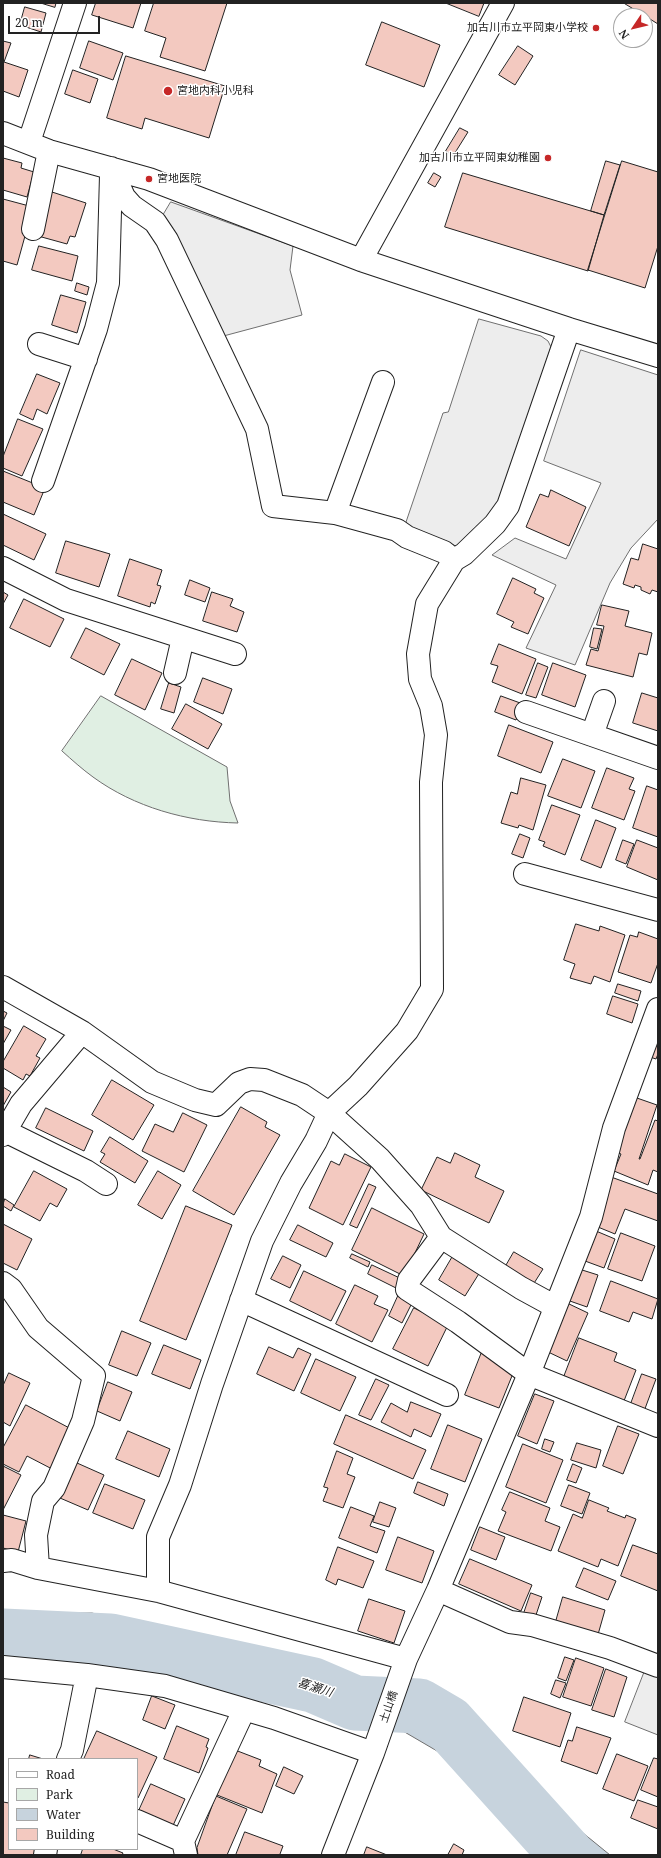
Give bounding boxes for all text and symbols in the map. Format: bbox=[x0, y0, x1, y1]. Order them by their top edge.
scale bar bbox=[10, 8, 102, 34]
north arrow bbox=[613, 8, 653, 48]
text: 20 m bbox=[15, 14, 43, 31]
place label: 加古川市立平岡東小学校 bbox=[467, 21, 588, 35]
marker: 加古川市立平岡東小学校 bbox=[591, 23, 601, 33]
text: N bbox=[615, 27, 632, 42]
place label: 宮地内科小児科 bbox=[177, 84, 254, 98]
marker: 宮地内科小児科 bbox=[162, 85, 174, 97]
place label: 加古川市立平岡東幼稚園 bbox=[419, 151, 540, 165]
marker: 加古川市立平岡東幼稚園 bbox=[543, 153, 553, 163]
place label: 宮地医院 bbox=[157, 172, 201, 186]
marker: 宮地医院 bbox=[144, 174, 154, 184]
water label: 喜瀬川 bbox=[296, 1676, 334, 1700]
street label: 土山橋 bbox=[377, 1689, 401, 1725]
legend bbox=[8, 1758, 138, 1850]
text: Road bbox=[46, 1766, 75, 1783]
text: Park bbox=[46, 1786, 73, 1803]
text: Water bbox=[46, 1806, 81, 1823]
text: Building bbox=[46, 1826, 94, 1843]

